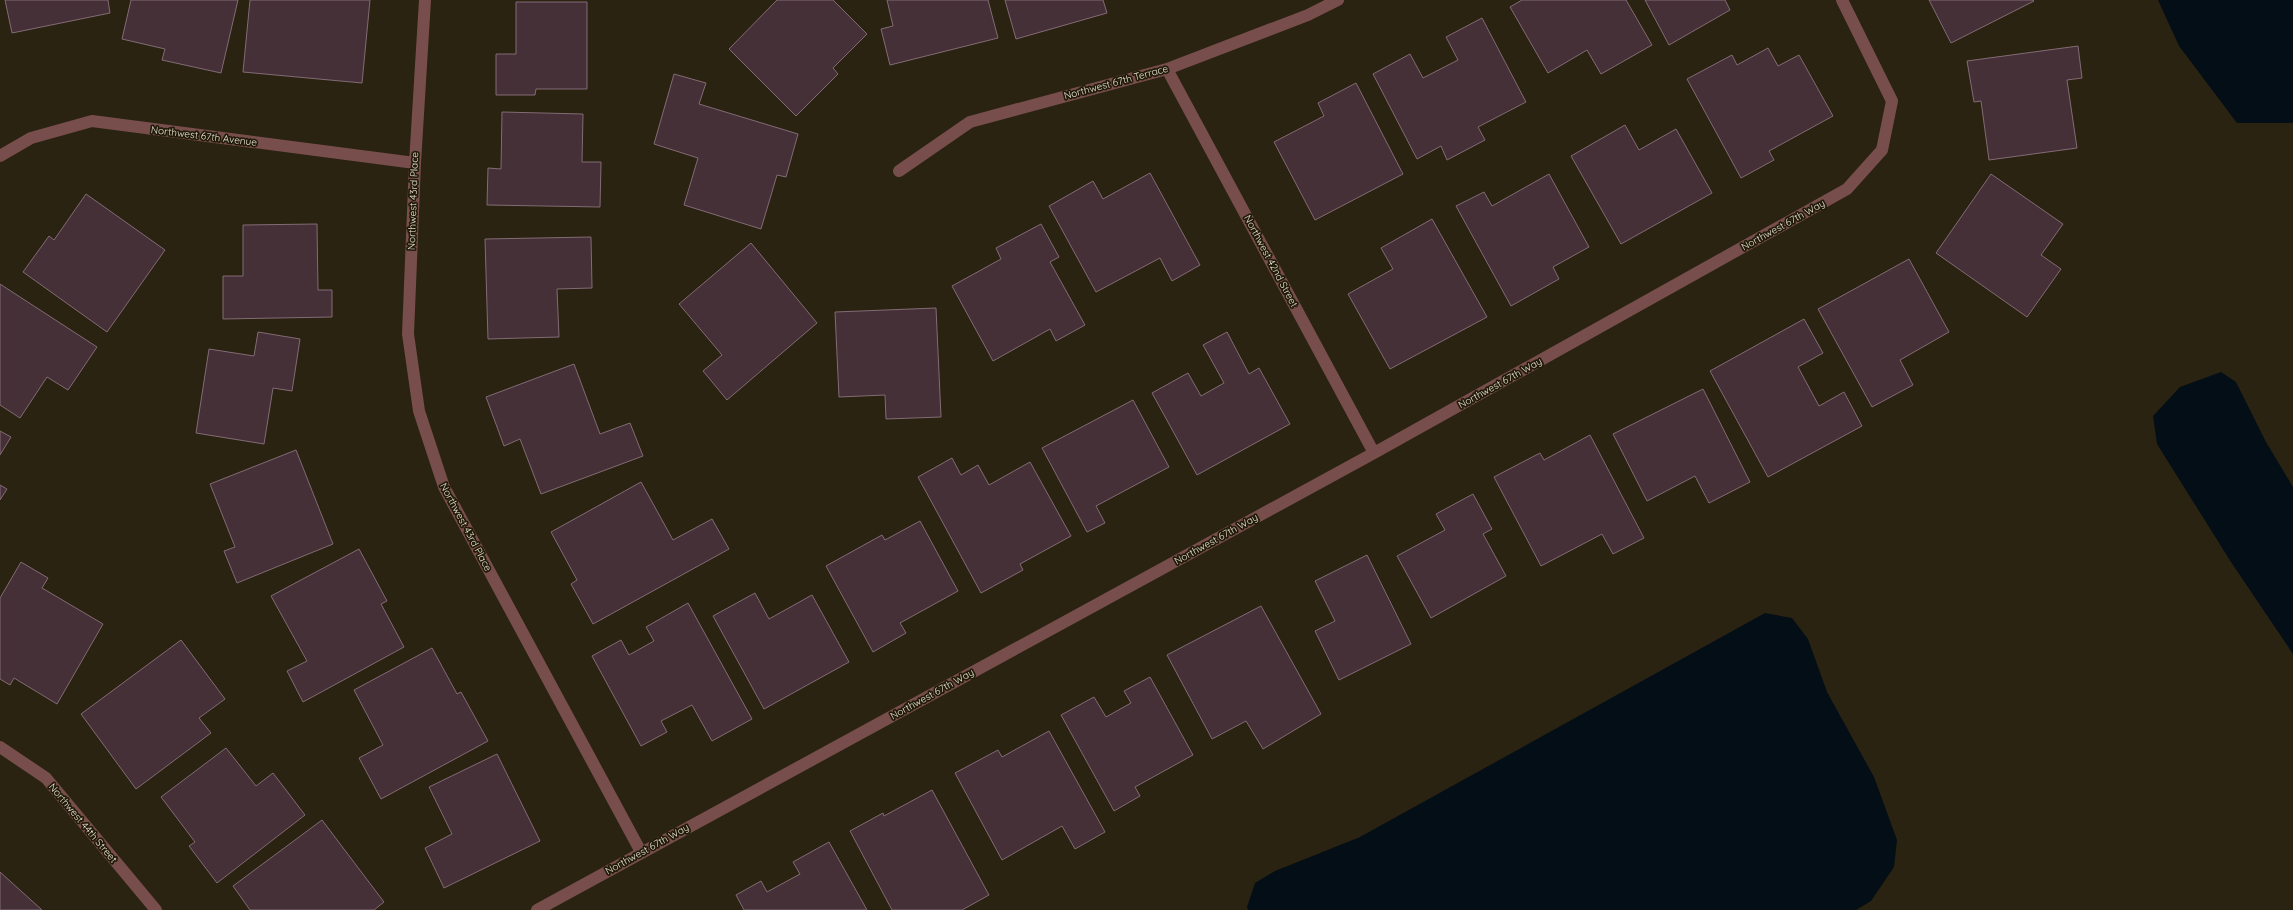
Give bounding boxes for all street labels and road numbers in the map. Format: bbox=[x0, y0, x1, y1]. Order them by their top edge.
street label: Northwest 67th Terrace bbox=[1062, 62, 1170, 102]
street label: Northwest 67th Avenue bbox=[150, 123, 258, 149]
street label: Northwest 43rd Place bbox=[405, 151, 421, 250]
street label: Northwest 67th Way bbox=[1739, 197, 1827, 253]
street label: Northwest 42nd Street bbox=[1241, 213, 1301, 310]
street label: Northwest 67th Way bbox=[1456, 355, 1544, 411]
street label: Northwest 43rd Place bbox=[437, 481, 495, 574]
street label: Northwest 67th Way bbox=[1172, 511, 1260, 567]
street label: Northwest 67th Way bbox=[888, 666, 976, 722]
street label: Northwest 44th Street bbox=[46, 781, 120, 866]
street label: Northwest 67th Way bbox=[603, 821, 691, 877]

